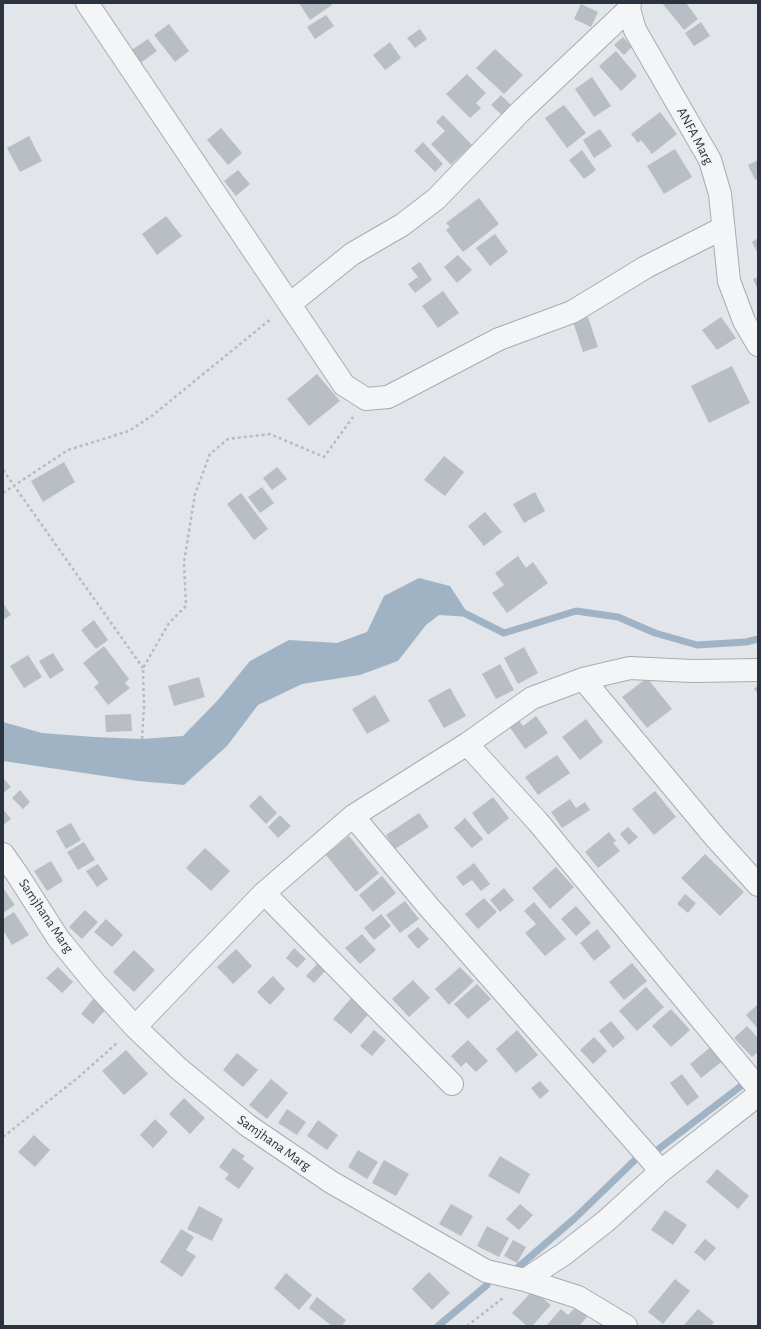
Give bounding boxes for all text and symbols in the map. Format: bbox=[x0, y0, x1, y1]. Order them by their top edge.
street label: ANFA Marg bbox=[673, 105, 717, 167]
street label: Samjhana Marg bbox=[15, 876, 77, 956]
street label: Samjhana Marg bbox=[234, 1112, 314, 1174]

